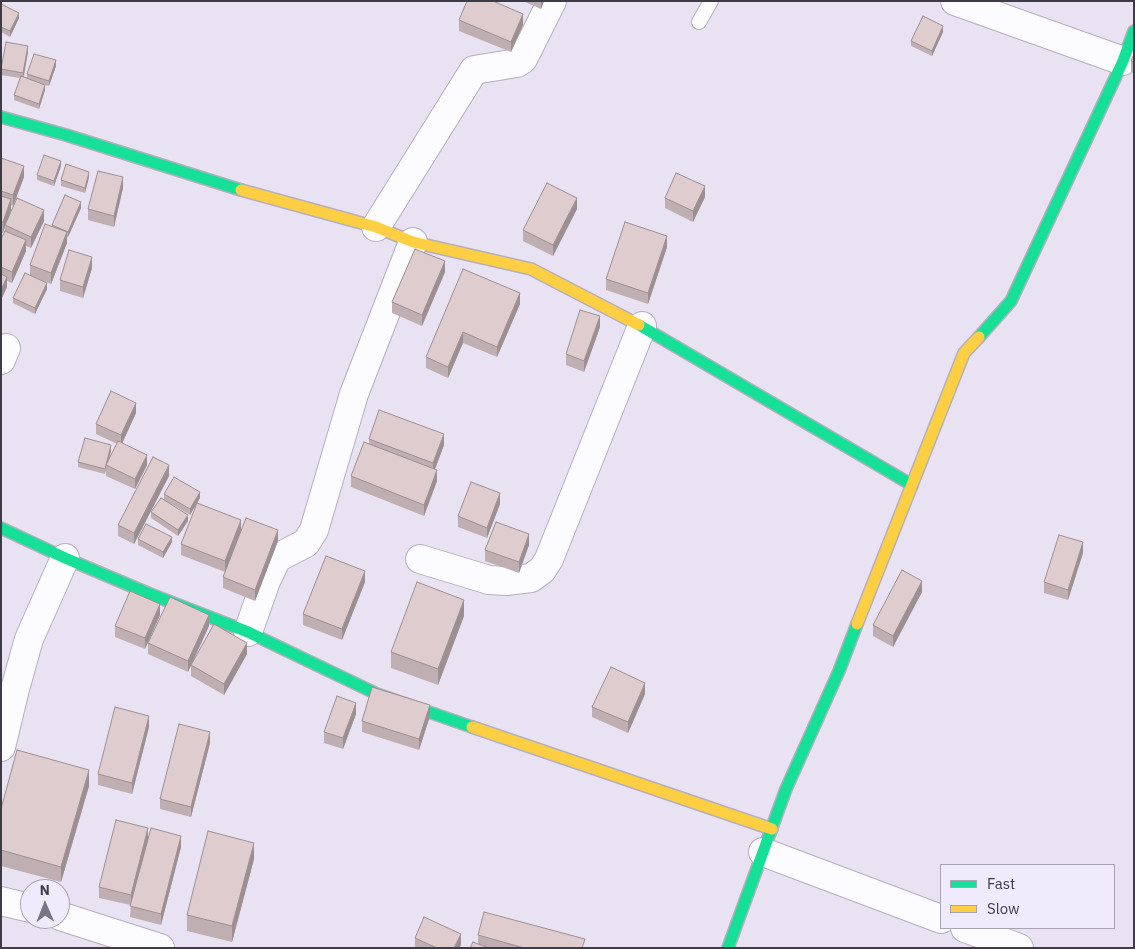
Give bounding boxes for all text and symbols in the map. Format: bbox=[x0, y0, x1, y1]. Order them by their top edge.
legend bbox=[940, 864, 1115, 929]
text: Fast bbox=[987, 874, 1015, 893]
north arrow bbox=[20, 879, 70, 929]
text: N bbox=[40, 881, 50, 899]
text: Slow bbox=[987, 899, 1020, 918]

